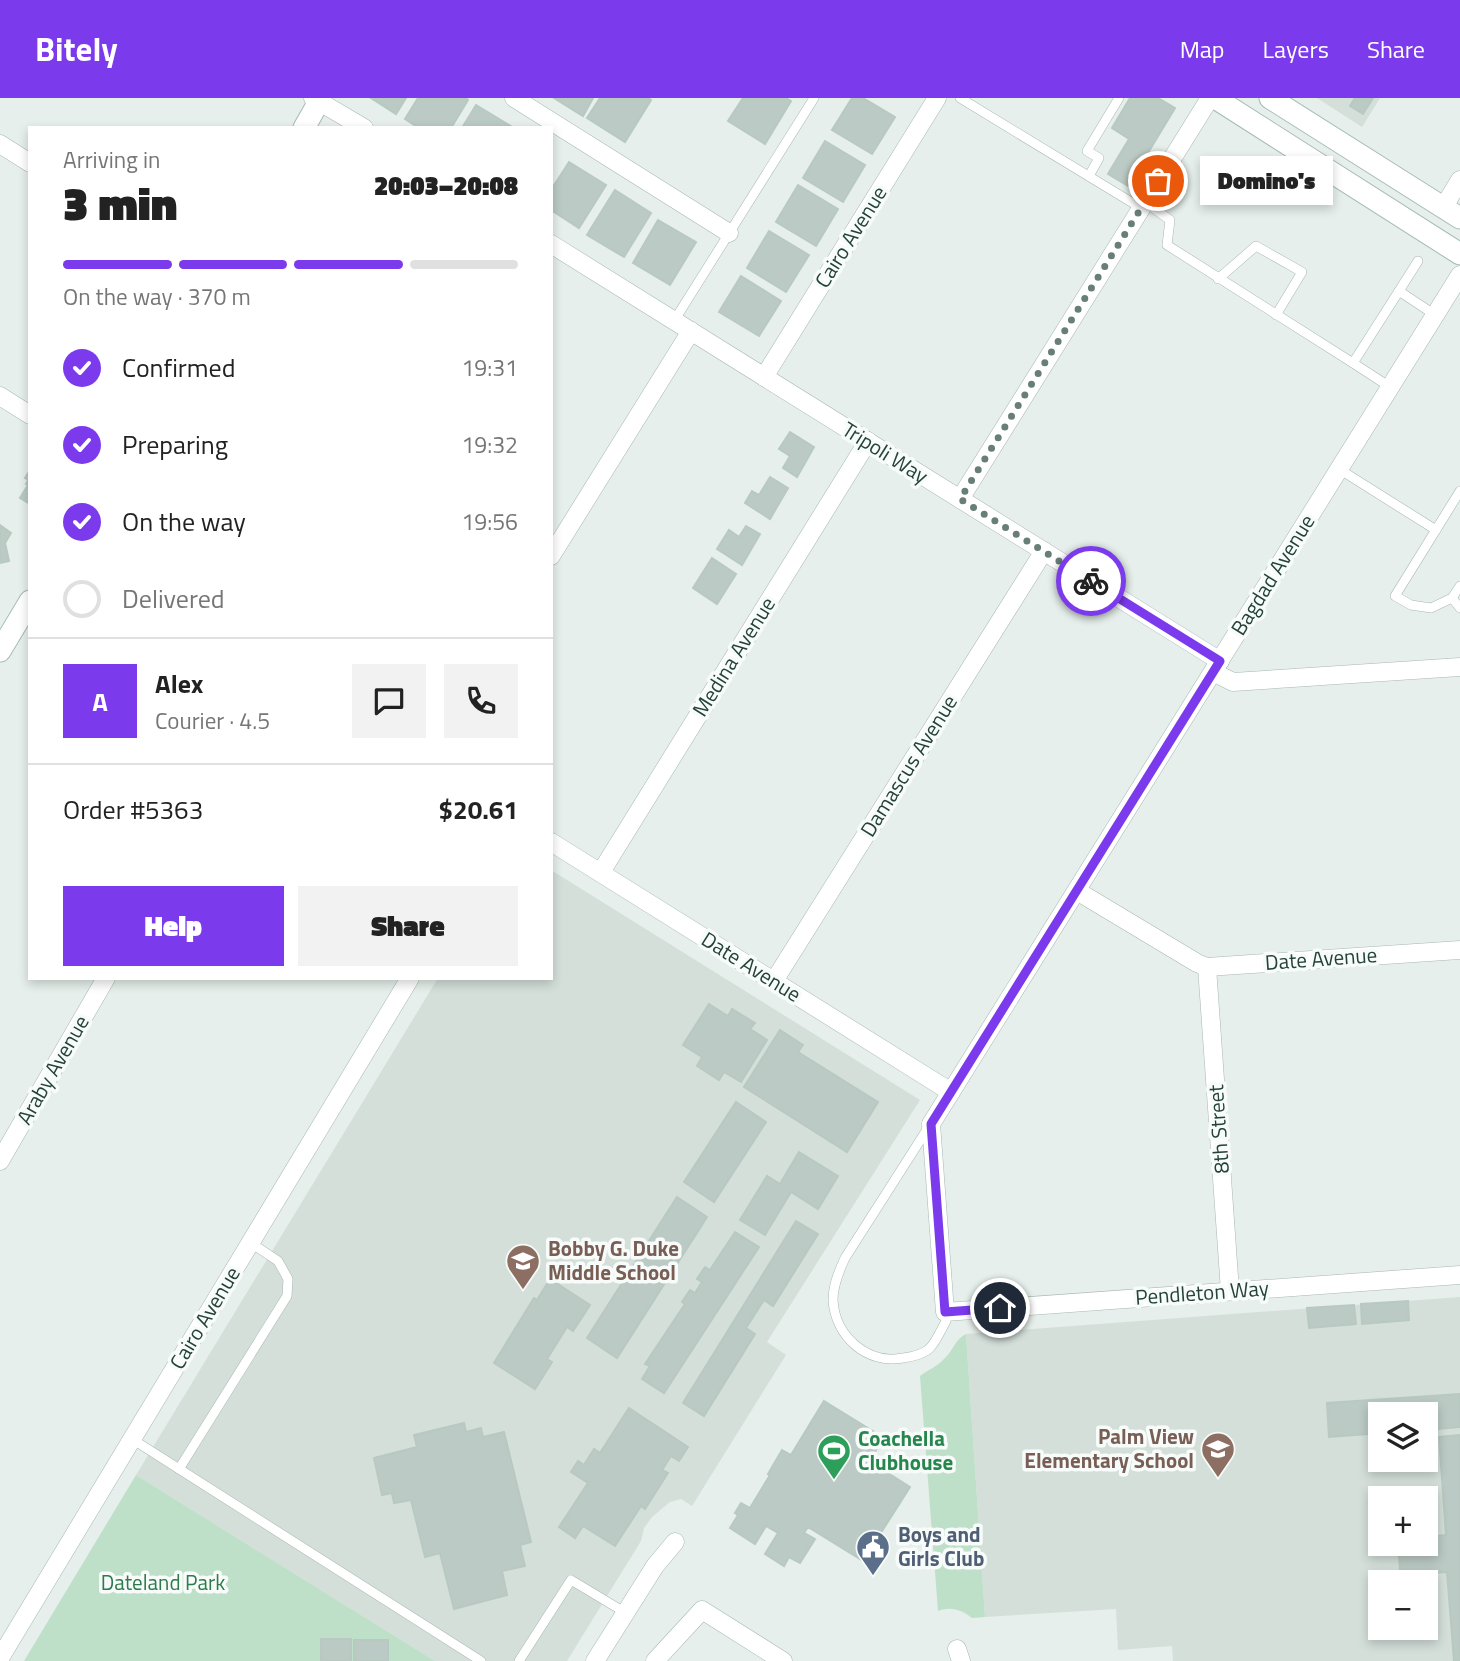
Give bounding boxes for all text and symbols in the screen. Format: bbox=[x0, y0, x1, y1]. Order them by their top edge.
text: Bitely bbox=[35, 24, 118, 74]
text: Map bbox=[1180, 31, 1225, 67]
text: Layers bbox=[1263, 31, 1329, 67]
text: Share bbox=[1367, 31, 1425, 67]
text: Arriving in bbox=[63, 142, 160, 177]
pin bbox=[1128, 151, 1188, 211]
callout: Domino's bbox=[1200, 156, 1333, 206]
icon: bag bbox=[1139, 162, 1177, 200]
text: Domino's bbox=[1218, 163, 1315, 198]
text: 20:03–20:08 bbox=[374, 166, 518, 205]
text: 3 min bbox=[63, 168, 177, 238]
street label: Cairo Avenue bbox=[806, 179, 894, 294]
text: On the way · 370 m bbox=[63, 279, 251, 314]
text: Confirmed bbox=[122, 348, 236, 387]
icon: check bbox=[63, 349, 101, 387]
text: 19:31 bbox=[461, 350, 518, 385]
street label: Tripoli Way bbox=[836, 413, 935, 491]
text: Preparing bbox=[122, 425, 228, 464]
icon: check bbox=[63, 426, 101, 464]
text: 19:32 bbox=[461, 427, 518, 462]
text: On the way bbox=[122, 502, 246, 541]
icon: check bbox=[63, 503, 101, 541]
text: 19:56 bbox=[461, 504, 518, 539]
street label: Bagdad Avenue bbox=[1222, 508, 1322, 641]
courier bbox=[1056, 546, 1126, 616]
icon: bike bbox=[1072, 562, 1110, 600]
text: Delivered bbox=[122, 579, 225, 618]
street label: Medina Avenue bbox=[684, 590, 783, 723]
text: Alex bbox=[155, 664, 203, 703]
button: chat bbox=[352, 664, 426, 738]
button: phone bbox=[444, 664, 518, 738]
text: A bbox=[92, 682, 108, 721]
street label: Damascus Avenue bbox=[852, 688, 965, 843]
text: Courier · 4.5 bbox=[155, 703, 270, 738]
text: Order #5363 bbox=[63, 790, 203, 829]
text: $20.61 bbox=[439, 790, 518, 829]
button: Help bbox=[63, 886, 284, 966]
button: Share bbox=[298, 886, 518, 966]
street label: Date Avenue bbox=[695, 923, 808, 1009]
street label: Date Avenue bbox=[1264, 938, 1378, 978]
street label: Araby Avenue bbox=[8, 1009, 96, 1130]
street label: 8th Street bbox=[1199, 1083, 1237, 1175]
place label: Bobby G. Duke Middle School bbox=[548, 1232, 679, 1288]
school or university icon: Bobby G. Duke Middle School bbox=[504, 1242, 542, 1291]
street label: Cairo Avenue bbox=[161, 1260, 247, 1375]
street label: Pendleton Way bbox=[1134, 1271, 1270, 1313]
pin bbox=[970, 1278, 1030, 1338]
icon: home bbox=[981, 1289, 1019, 1327]
map controls bbox=[1368, 1402, 1438, 1640]
button: layers bbox=[1368, 1402, 1438, 1472]
place label: Palm View Elementary School bbox=[1024, 1420, 1194, 1476]
place label: Coachella Clubhouse bbox=[858, 1422, 953, 1478]
school or university icon: Palm View Elementary School bbox=[1199, 1430, 1237, 1479]
sports icon: Coachella Clubhouse bbox=[815, 1432, 853, 1481]
button: + bbox=[1368, 1486, 1438, 1556]
place label: Boys and Girls Club bbox=[898, 1518, 984, 1574]
public building icon: Boys and Girls Club bbox=[854, 1528, 892, 1577]
park label: Dateland Park bbox=[101, 1566, 225, 1598]
button: − bbox=[1368, 1570, 1438, 1640]

